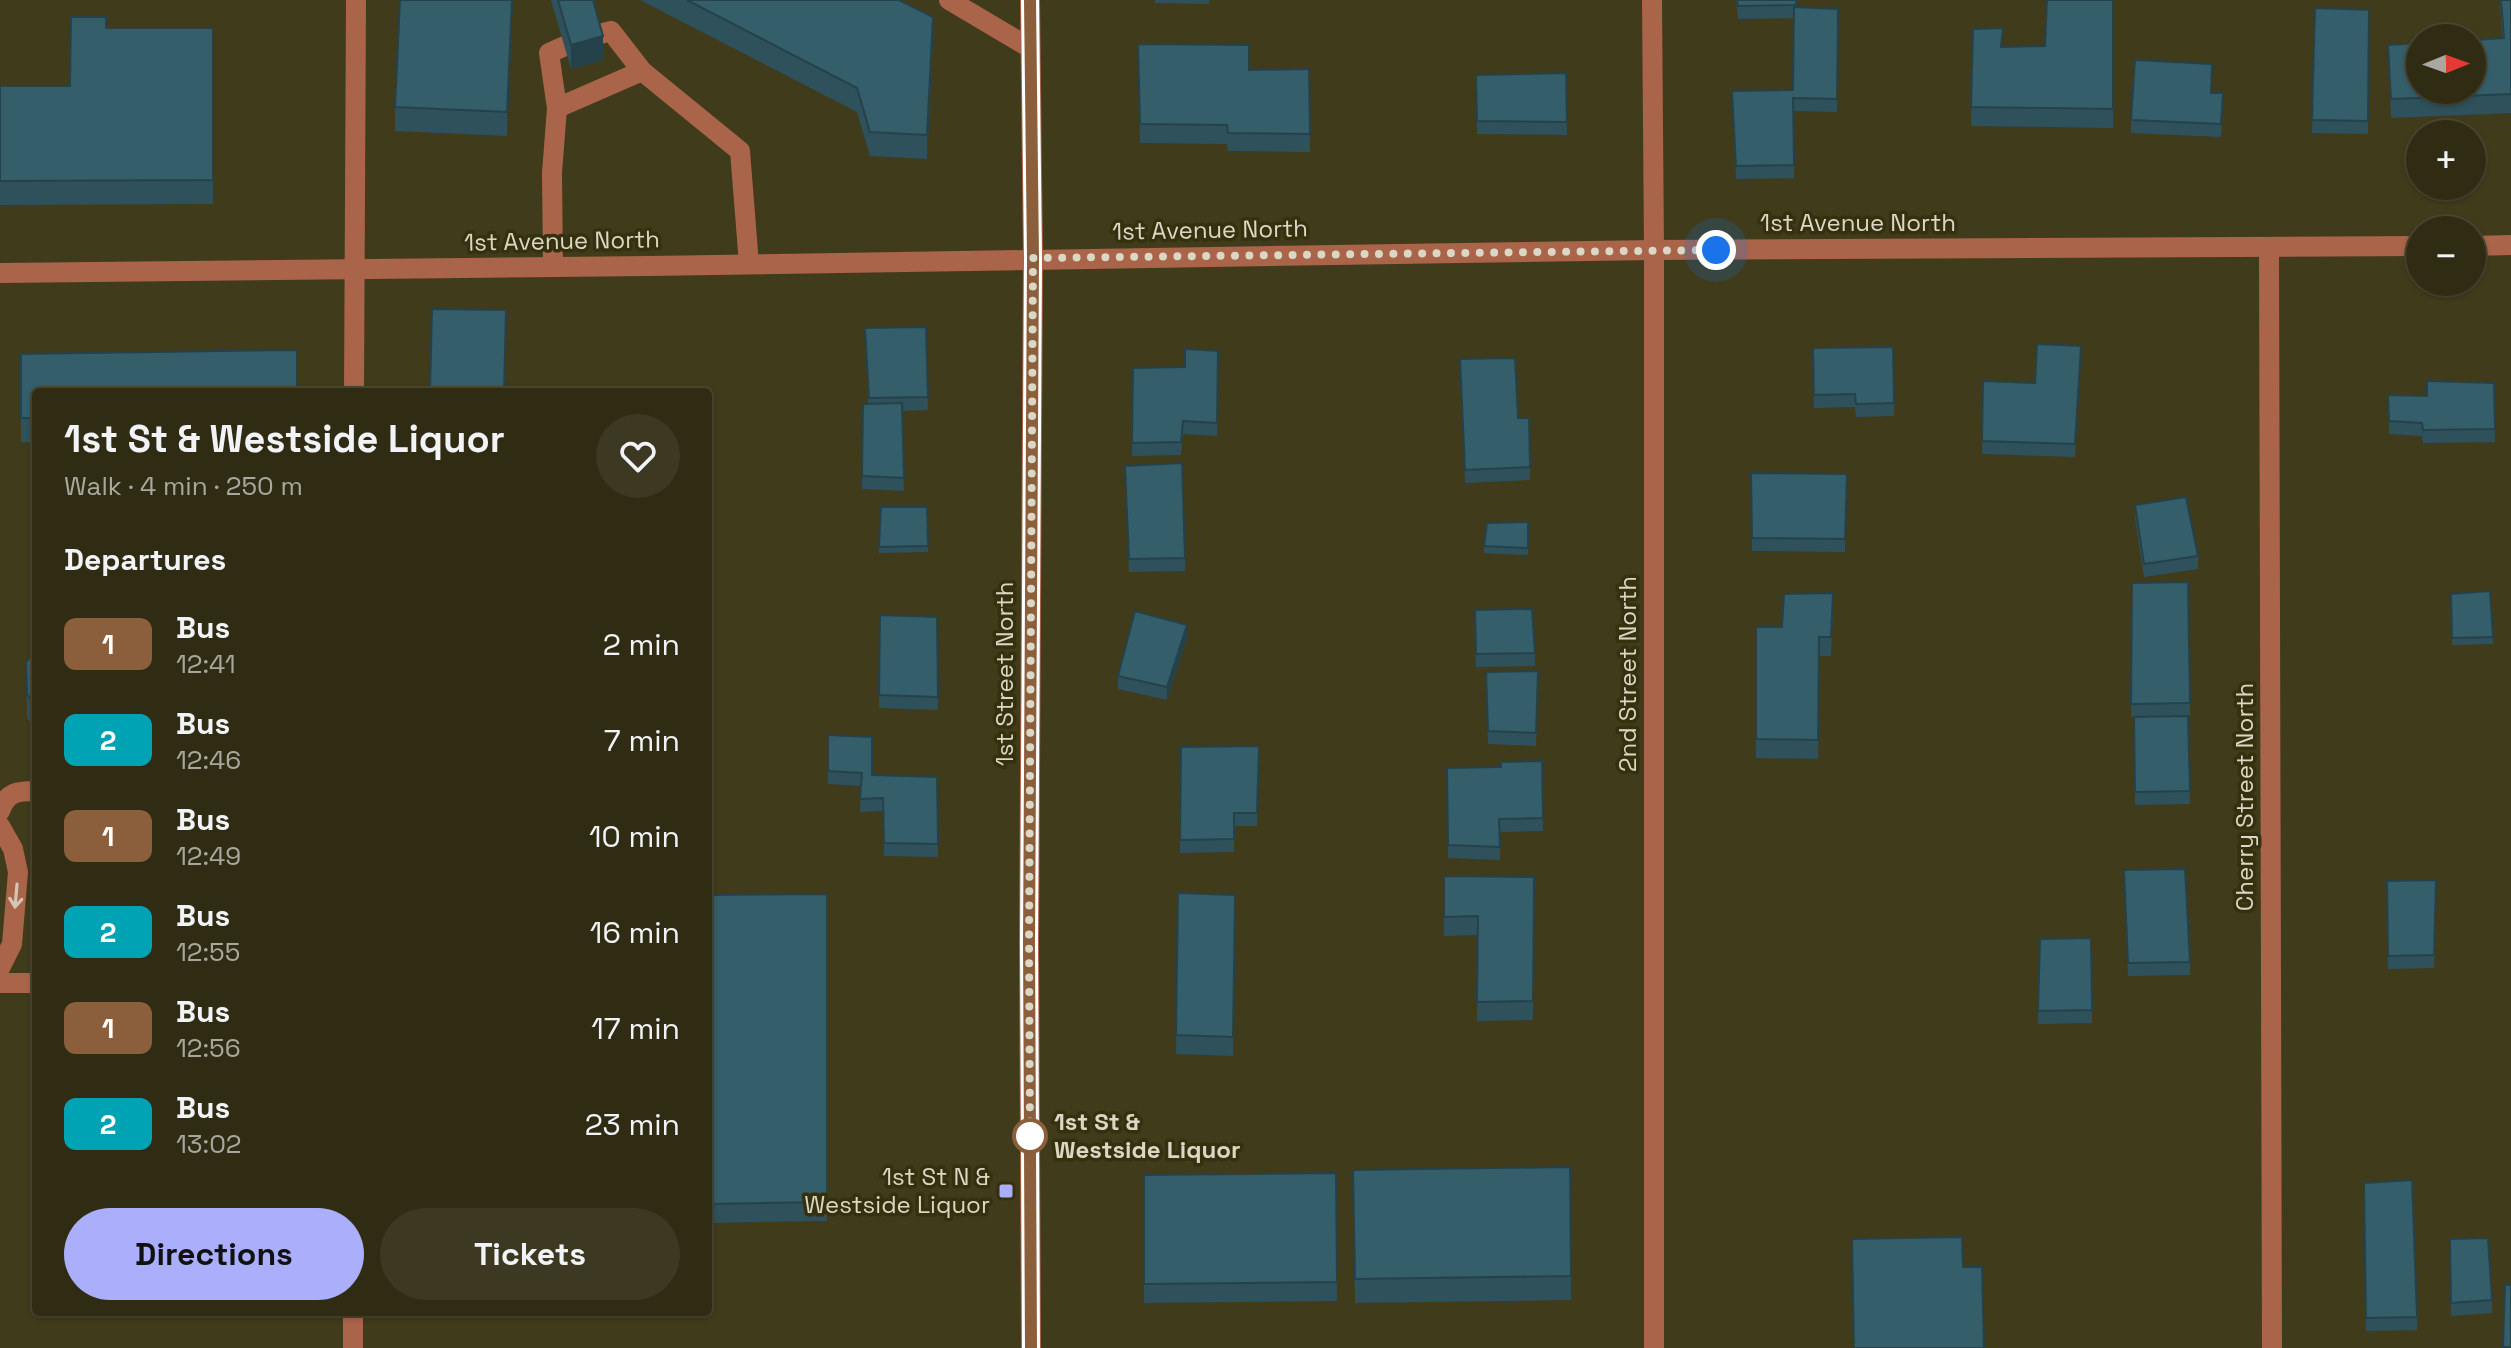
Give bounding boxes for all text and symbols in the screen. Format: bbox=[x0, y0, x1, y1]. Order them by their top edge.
north arrow bbox=[2406, 24, 2486, 104]
map controls bbox=[2406, 24, 2486, 296]
button: + bbox=[2406, 120, 2486, 200]
street label: 1st Avenue North bbox=[1760, 207, 1956, 238]
street label: 1st Avenue North bbox=[1112, 212, 1308, 247]
button: − bbox=[2406, 216, 2486, 296]
street label: 1st Avenue North bbox=[464, 223, 660, 258]
your location bbox=[1696, 230, 1736, 270]
button: heart bbox=[596, 414, 680, 498]
text: 1st St & Westside Liquor bbox=[64, 415, 505, 463]
text: Walk · 4 min · 250 m bbox=[64, 469, 303, 503]
text: Departures bbox=[64, 540, 226, 579]
street label: 2nd Street North bbox=[1612, 576, 1643, 772]
street label: 1st Street North bbox=[989, 582, 1020, 766]
text: Bus bbox=[176, 608, 230, 647]
text: 2 min bbox=[603, 625, 680, 664]
text: 1 bbox=[102, 626, 114, 662]
text: 12:41 bbox=[176, 647, 236, 681]
street label: Cherry Street North bbox=[2229, 683, 2260, 911]
text: Bus bbox=[176, 704, 230, 743]
text: 7 min bbox=[604, 721, 680, 760]
text: 2 bbox=[100, 722, 116, 758]
text: 12:46 bbox=[176, 743, 241, 777]
text: Bus bbox=[176, 800, 230, 839]
text: 10 min bbox=[589, 817, 680, 856]
text: 1 bbox=[102, 818, 114, 854]
text: 12:49 bbox=[176, 839, 241, 873]
one-way arrow bbox=[9, 882, 24, 909]
text: Bus bbox=[176, 896, 230, 935]
text: 16 min bbox=[590, 913, 680, 952]
text: 2 bbox=[100, 914, 116, 950]
text: 12:55 bbox=[176, 935, 240, 969]
text: Bus bbox=[176, 992, 230, 1031]
text: 17 min bbox=[591, 1009, 680, 1048]
text: 1 bbox=[102, 1010, 114, 1046]
text: 12:56 bbox=[176, 1031, 241, 1065]
text: Bus bbox=[176, 1088, 230, 1127]
text: 23 min bbox=[585, 1105, 680, 1144]
text: 2 bbox=[100, 1106, 116, 1142]
place label: 1st St & Westside Liquor bbox=[1054, 1106, 1240, 1165]
marker: 1st St & Westside Liquor bbox=[1013, 1119, 1047, 1153]
text: 13:02 bbox=[176, 1127, 242, 1161]
place label: 1st St N & Westside Liquor bbox=[804, 1161, 990, 1220]
marker: 1st St N & Westside Liquor bbox=[997, 1182, 1015, 1200]
button: Directions bbox=[64, 1208, 364, 1300]
button: Tickets bbox=[380, 1208, 680, 1300]

